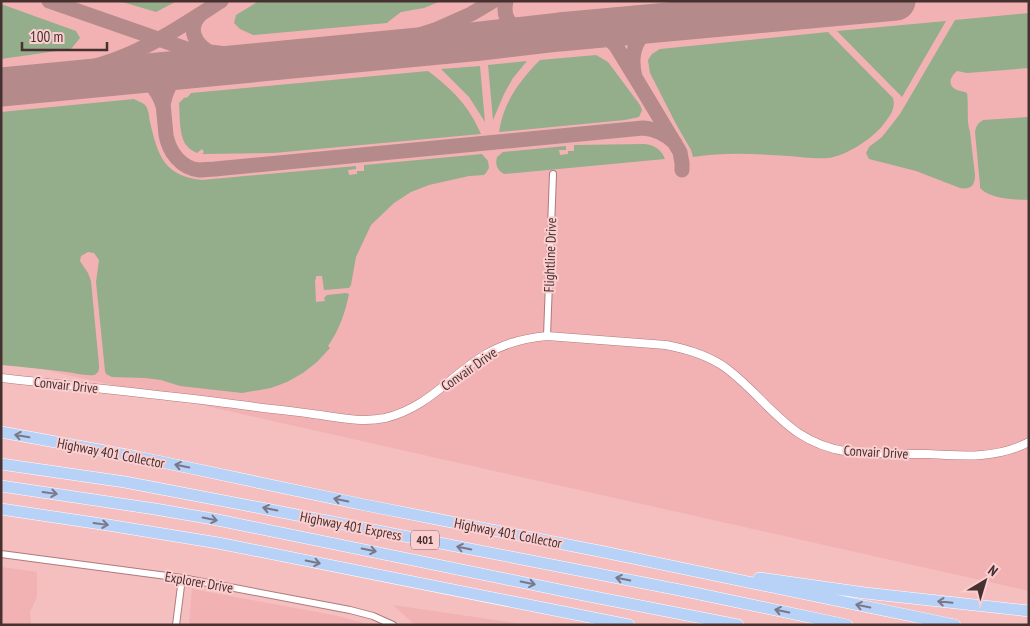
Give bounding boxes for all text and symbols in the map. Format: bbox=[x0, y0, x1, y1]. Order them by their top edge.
scale bar bbox=[22, 20, 108, 52]
text: 100 m bbox=[30, 27, 63, 46]
street label: Flightline Drive bbox=[540, 217, 560, 293]
street label: Convair Drive bbox=[437, 343, 501, 395]
street label: Convair Drive bbox=[33, 373, 99, 397]
one-way arrow bbox=[15, 430, 31, 440]
street label: Highway 401 Collector bbox=[56, 434, 166, 472]
street label: Convair Drive bbox=[843, 441, 909, 463]
one-way arrow bbox=[175, 461, 191, 470]
one-way arrow bbox=[41, 489, 57, 499]
one-way arrow bbox=[334, 495, 350, 504]
one-way arrow bbox=[262, 504, 278, 514]
street label: Highway 401 Express bbox=[299, 507, 404, 545]
one-way arrow bbox=[202, 514, 218, 524]
street label: Highway 401 Collector bbox=[453, 514, 563, 552]
one-way arrow bbox=[93, 519, 109, 529]
road number: 401 bbox=[411, 530, 439, 550]
one-way arrow bbox=[456, 543, 472, 552]
one-way arrow bbox=[361, 546, 377, 556]
north arrow bbox=[960, 556, 1010, 606]
one-way arrow bbox=[305, 557, 321, 567]
text: N bbox=[984, 561, 1002, 580]
street label: Explorer Drive bbox=[163, 567, 235, 597]
one-way arrow bbox=[616, 574, 632, 583]
one-way arrow bbox=[520, 579, 536, 589]
one-way arrow bbox=[938, 597, 954, 607]
one-way arrow bbox=[855, 601, 871, 610]
one-way arrow bbox=[775, 606, 791, 616]

